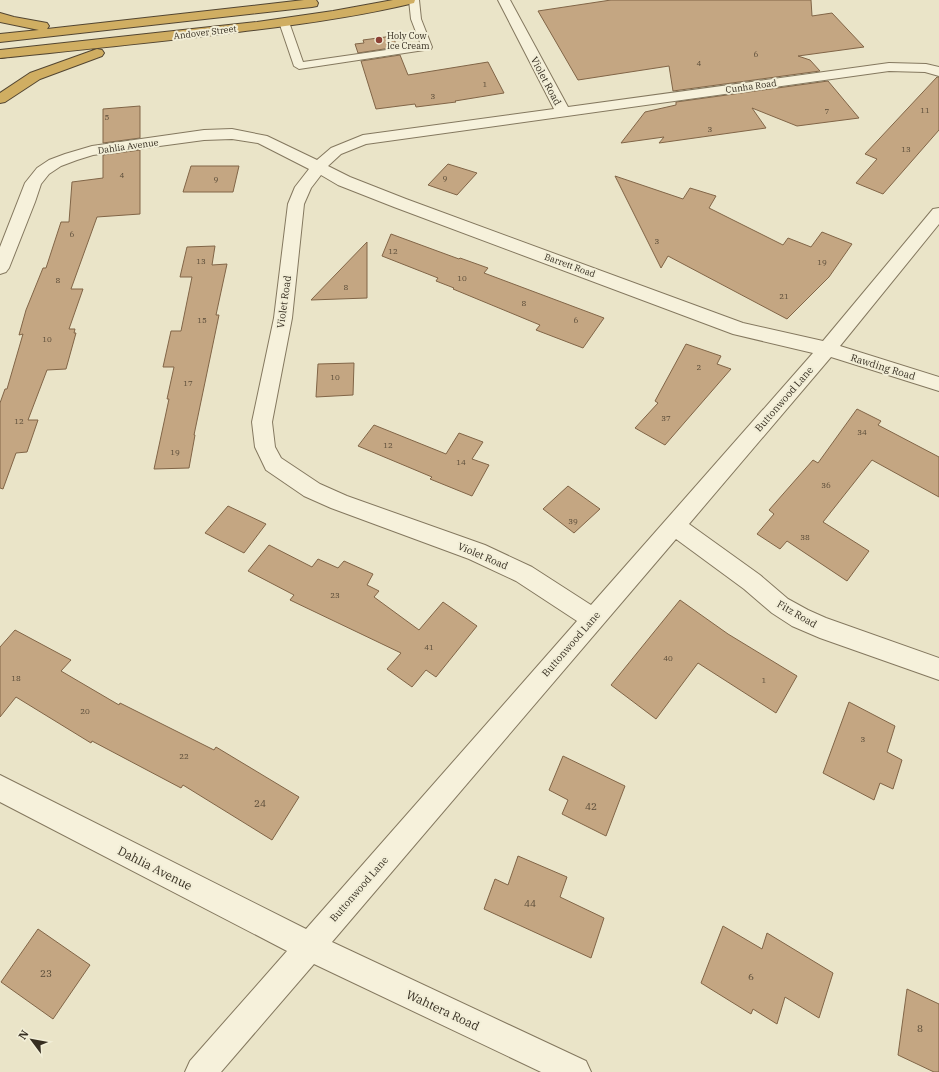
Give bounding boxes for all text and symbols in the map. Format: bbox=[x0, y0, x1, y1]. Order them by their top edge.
street label: Andover Street bbox=[173, 23, 237, 41]
place label: Holy Cow Ice Cream bbox=[387, 30, 430, 51]
marker: Holy Cow Ice Cream bbox=[374, 35, 384, 45]
house number: 6 bbox=[754, 49, 759, 59]
street label: Violet Road bbox=[528, 54, 564, 108]
house number: 4 bbox=[697, 58, 702, 68]
street label: Cunha Road bbox=[725, 77, 778, 95]
house number: 1 bbox=[483, 79, 488, 89]
house number: 3 bbox=[431, 91, 436, 101]
house number: 11 bbox=[920, 105, 930, 115]
house number: 7 bbox=[825, 106, 830, 116]
house number: 5 bbox=[105, 112, 110, 122]
house number: 3 bbox=[708, 124, 713, 134]
street label: Dahlia Avenue bbox=[97, 136, 159, 156]
house number: 13 bbox=[901, 144, 911, 154]
house number: 4 bbox=[120, 170, 125, 180]
house number: 9 bbox=[443, 173, 448, 183]
house number: 9 bbox=[214, 174, 219, 184]
house number: 6 bbox=[70, 229, 75, 239]
house number: 3 bbox=[655, 236, 660, 246]
house number: 12 bbox=[388, 246, 398, 256]
street label: Barrett Road bbox=[543, 251, 598, 280]
house number: 13 bbox=[196, 256, 206, 266]
house number: 19 bbox=[817, 257, 827, 267]
house number: 10 bbox=[457, 273, 467, 283]
house number: 8 bbox=[56, 275, 61, 285]
street label: Violet Road bbox=[274, 275, 294, 329]
house number: 8 bbox=[344, 282, 349, 292]
house number: 21 bbox=[779, 291, 789, 301]
house number: 8 bbox=[522, 298, 527, 308]
house number: 15 bbox=[197, 315, 207, 325]
house number: 6 bbox=[574, 315, 579, 325]
house number: 10 bbox=[42, 334, 52, 344]
street label: Rawding Road bbox=[849, 351, 917, 383]
house number: 2 bbox=[697, 362, 702, 372]
street label: Buttonwood Lane bbox=[752, 364, 816, 434]
house number: 10 bbox=[330, 372, 340, 382]
house number: 17 bbox=[183, 378, 193, 388]
house number: 37 bbox=[661, 413, 671, 423]
house number: 12 bbox=[14, 416, 24, 426]
house number: 34 bbox=[857, 427, 867, 437]
house number: 12 bbox=[383, 440, 393, 450]
house number: 19 bbox=[170, 447, 180, 457]
house number: 14 bbox=[456, 457, 466, 467]
house number: 36 bbox=[821, 480, 831, 490]
house number: 39 bbox=[568, 516, 578, 526]
house number: 38 bbox=[800, 532, 810, 542]
street label: Violet Road bbox=[456, 540, 510, 572]
house number: 23 bbox=[330, 590, 340, 600]
street label: Fitz Road bbox=[775, 597, 819, 631]
street label: Buttonwood Lane bbox=[539, 609, 603, 679]
house number: 41 bbox=[424, 642, 434, 652]
house number: 40 bbox=[663, 653, 673, 663]
house number: 18 bbox=[11, 673, 21, 683]
house number: 1 bbox=[762, 675, 767, 685]
house number: 20 bbox=[80, 706, 90, 716]
house number: 3 bbox=[861, 734, 866, 744]
house number: 22 bbox=[179, 751, 189, 761]
house number: 24 bbox=[254, 797, 266, 810]
house number: 42 bbox=[585, 800, 597, 813]
street label: Dahlia Avenue bbox=[115, 843, 195, 893]
street label: Buttonwood Lane bbox=[327, 854, 391, 924]
house number: 44 bbox=[524, 897, 536, 910]
house number: 23 bbox=[40, 967, 52, 980]
house number: 6 bbox=[748, 970, 754, 983]
street label: Wahtera Road bbox=[404, 987, 482, 1033]
north arrow bbox=[12, 1020, 52, 1060]
house number: 8 bbox=[917, 1022, 923, 1035]
text: N bbox=[15, 1027, 32, 1042]

